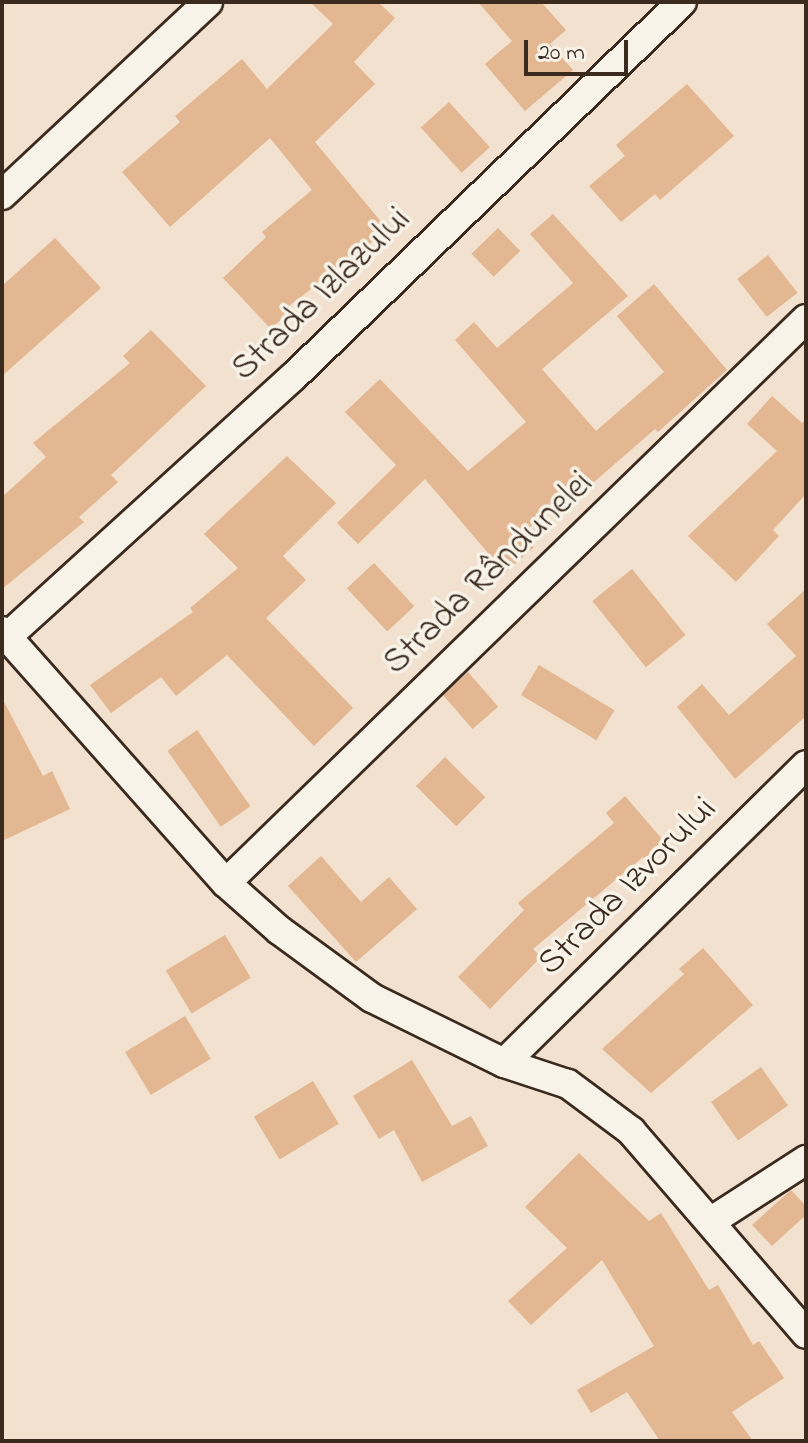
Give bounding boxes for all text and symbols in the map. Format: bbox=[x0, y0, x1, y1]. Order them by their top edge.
scale bar bbox=[528, 24, 632, 74]
text: 20 m bbox=[538, 36, 585, 71]
street label: Strada Izlazului bbox=[224, 199, 420, 391]
street label: Strada Rândunelei bbox=[375, 463, 603, 685]
street label: Strada Izvorului bbox=[530, 789, 726, 985]

